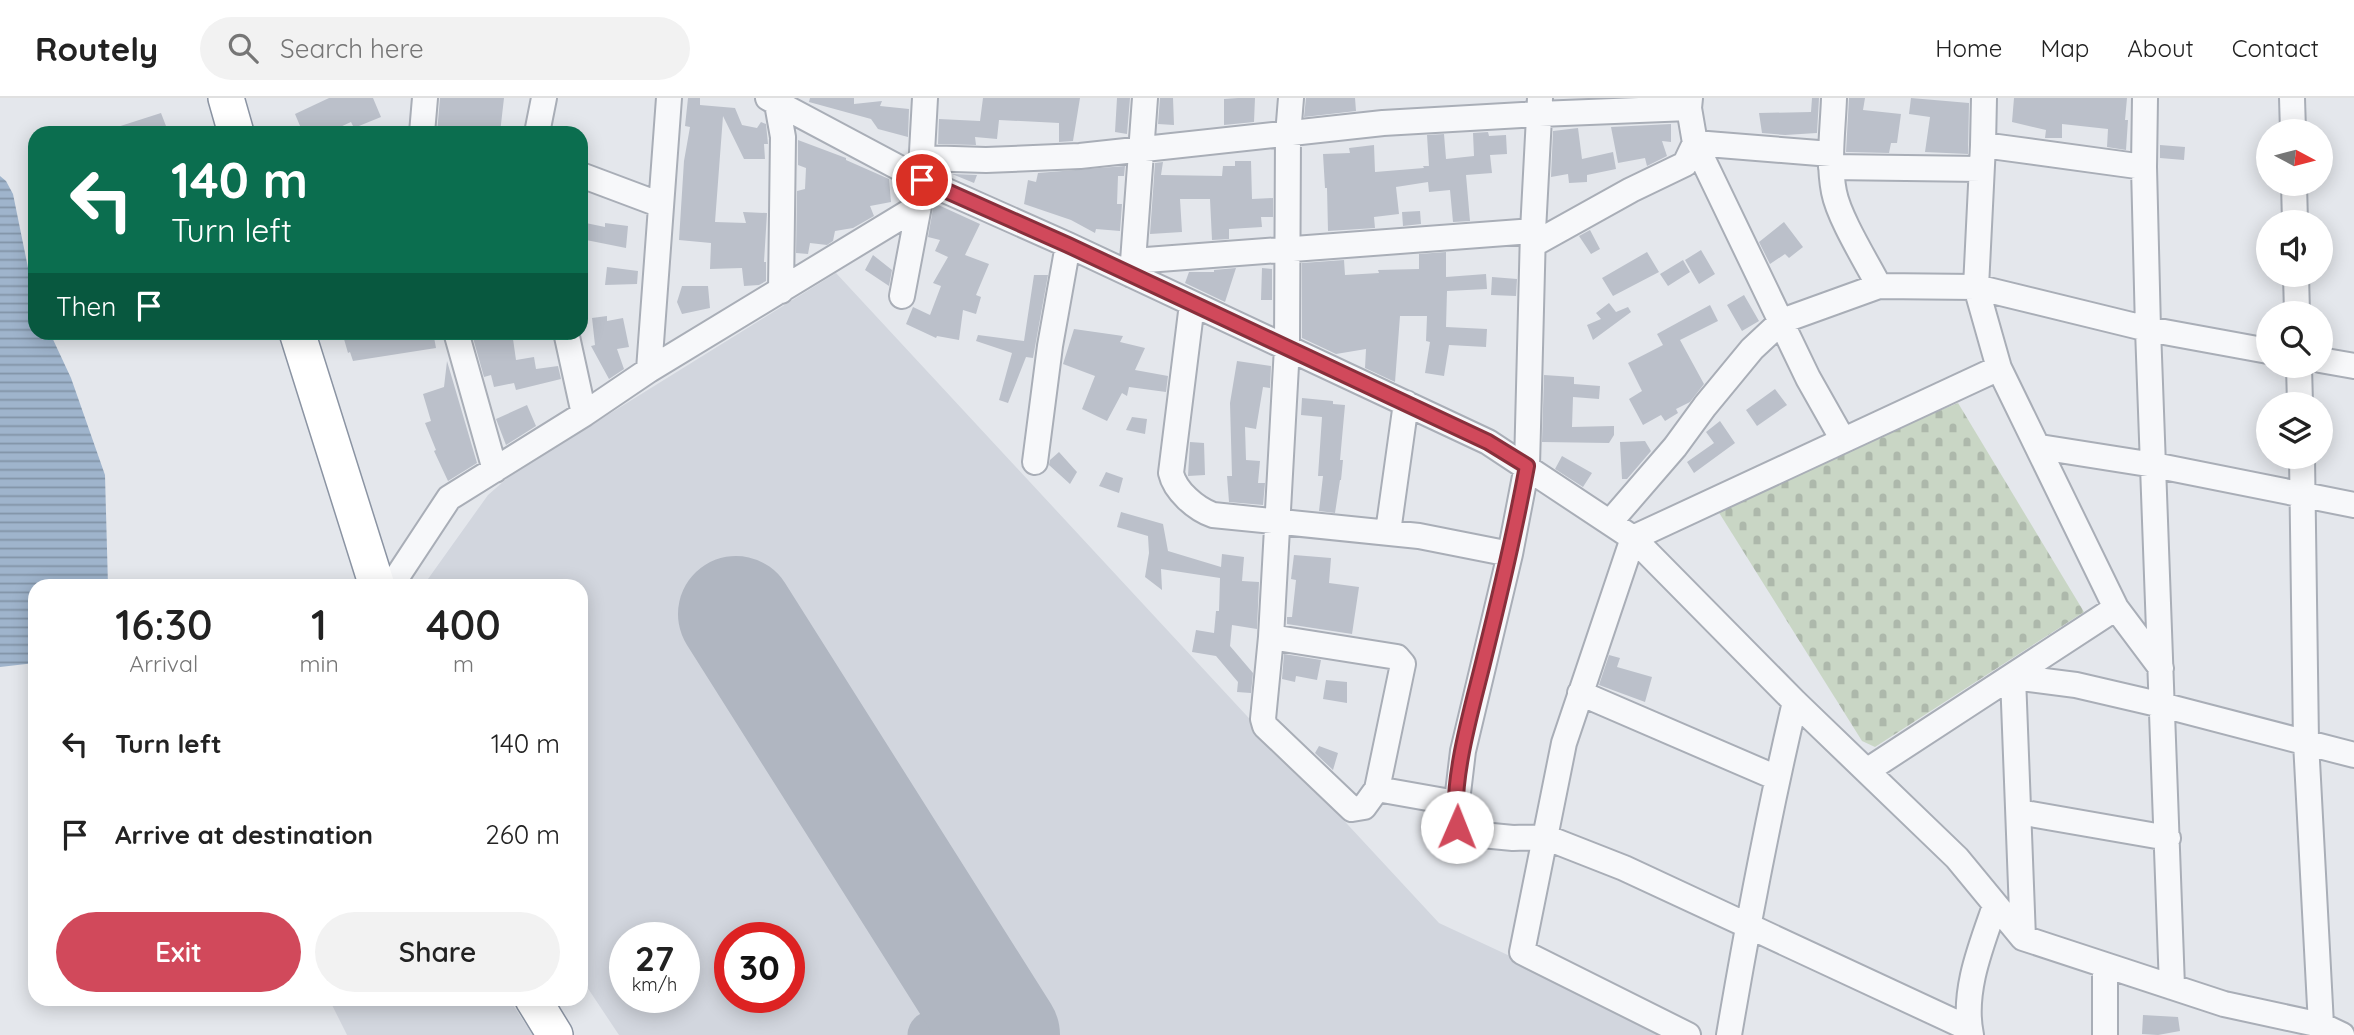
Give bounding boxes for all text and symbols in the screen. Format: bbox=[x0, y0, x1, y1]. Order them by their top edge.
search box bbox=[200, 17, 690, 80]
text: Routely bbox=[35, 28, 158, 69]
icon: search bbox=[224, 29, 262, 67]
text: Search here bbox=[280, 32, 424, 65]
text: Home bbox=[1935, 33, 2002, 63]
text: Map bbox=[2040, 33, 2089, 63]
text: About bbox=[2127, 33, 2194, 63]
text: Contact bbox=[2232, 33, 2319, 63]
north arrow bbox=[2256, 119, 2333, 196]
map controls bbox=[2256, 119, 2333, 469]
text: 140 m bbox=[171, 149, 308, 210]
pin bbox=[892, 150, 952, 210]
icon: left bbox=[56, 154, 147, 245]
icon: arrive bbox=[903, 161, 941, 199]
text: Turn left bbox=[171, 210, 292, 250]
button: sound bbox=[2256, 210, 2333, 287]
icon: arrive bbox=[130, 287, 168, 325]
text: Then bbox=[56, 290, 116, 323]
button: search bbox=[2256, 301, 2333, 378]
button: layers bbox=[2256, 392, 2333, 469]
text: 16:30 bbox=[115, 598, 212, 651]
text: 1 bbox=[311, 598, 327, 651]
text: 400 bbox=[426, 598, 501, 651]
text: Arrival bbox=[129, 649, 198, 678]
text: min bbox=[300, 649, 339, 678]
text: m bbox=[453, 649, 474, 678]
icon: left bbox=[56, 725, 94, 763]
text: Turn left bbox=[115, 727, 222, 760]
text: 140 m bbox=[491, 727, 560, 760]
position arrow bbox=[1420, 790, 1494, 864]
icon: arrive bbox=[56, 816, 94, 854]
text: Arrive at destination bbox=[115, 818, 373, 851]
text: 260 m bbox=[485, 818, 560, 851]
button: Exit bbox=[56, 912, 301, 992]
button: Share bbox=[315, 912, 560, 992]
speed limit sign: 30 bbox=[714, 922, 805, 1013]
text: 27 bbox=[635, 936, 674, 980]
text: km/h bbox=[632, 973, 677, 996]

